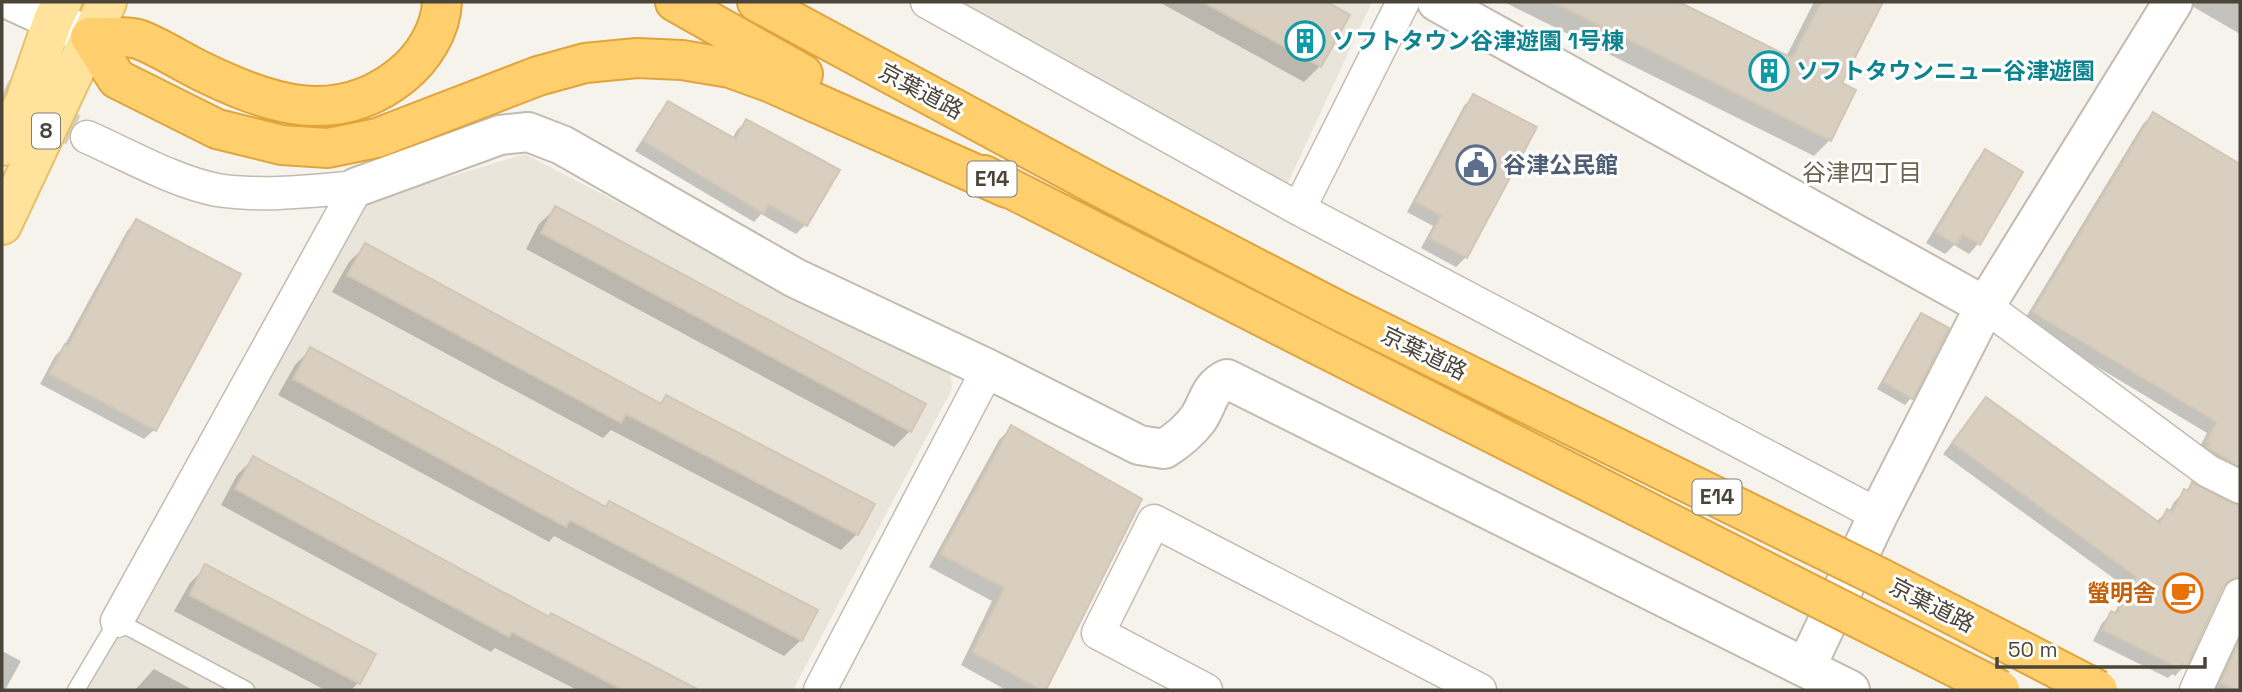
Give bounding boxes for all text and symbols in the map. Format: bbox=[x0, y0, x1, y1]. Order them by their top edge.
building icon: ソフトタウン谷津遊園 1号棟 bbox=[1284, 20, 1326, 62]
place label: ソフトタウン谷津遊園 1号棟 bbox=[1332, 26, 1624, 56]
building icon: ソフトタウンニュー谷津遊園 bbox=[1748, 50, 1790, 92]
street label: 京葉道路 bbox=[873, 56, 969, 126]
place label: ソフトタウンニュー谷津遊園 bbox=[1796, 56, 2095, 86]
road number: 8 bbox=[32, 114, 60, 148]
public building icon: 谷津公民館 bbox=[1455, 144, 1497, 186]
place label: 谷津公民館 bbox=[1503, 150, 1618, 180]
district label: 谷津四丁目 bbox=[1802, 157, 1922, 188]
road number: E14 bbox=[968, 162, 1016, 196]
street label: 京葉道路 bbox=[1376, 319, 1472, 387]
road number: E14 bbox=[1692, 480, 1742, 514]
street label: 京葉道路 bbox=[1884, 571, 1980, 639]
cafe icon: 螢明舎 bbox=[2162, 572, 2204, 614]
place label: 螢明舎 bbox=[2087, 578, 2156, 608]
scale bar bbox=[1997, 626, 2205, 670]
text: 50 m bbox=[2008, 636, 2058, 663]

